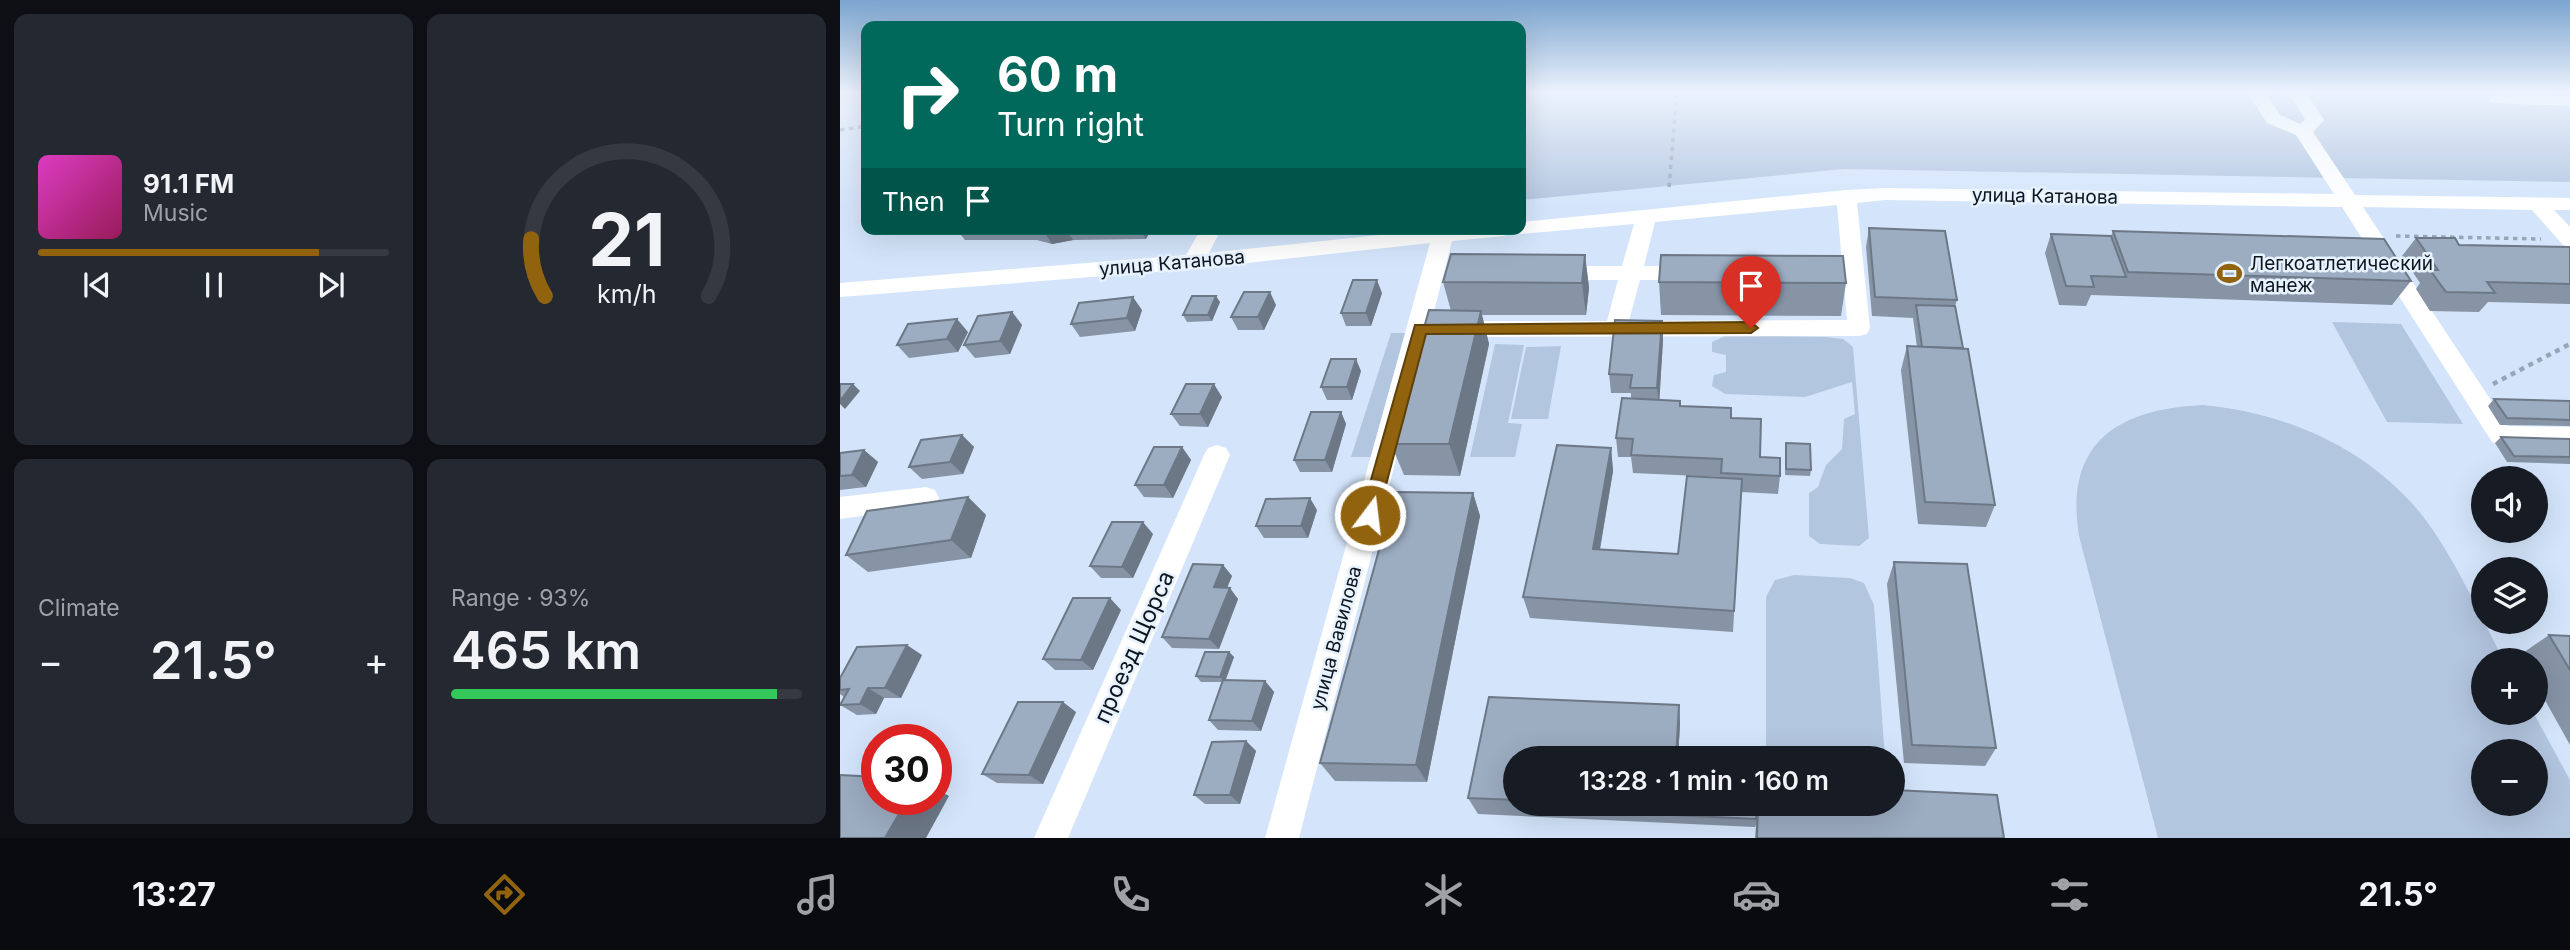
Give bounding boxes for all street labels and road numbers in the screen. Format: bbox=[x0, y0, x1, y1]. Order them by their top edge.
street label: улица Катанова bbox=[1972, 183, 2118, 209]
street label: улица Катанова bbox=[1098, 245, 1246, 281]
street label: улица Вавилова bbox=[1306, 563, 1366, 713]
street label: проезд Щорса bbox=[1088, 567, 1180, 727]

